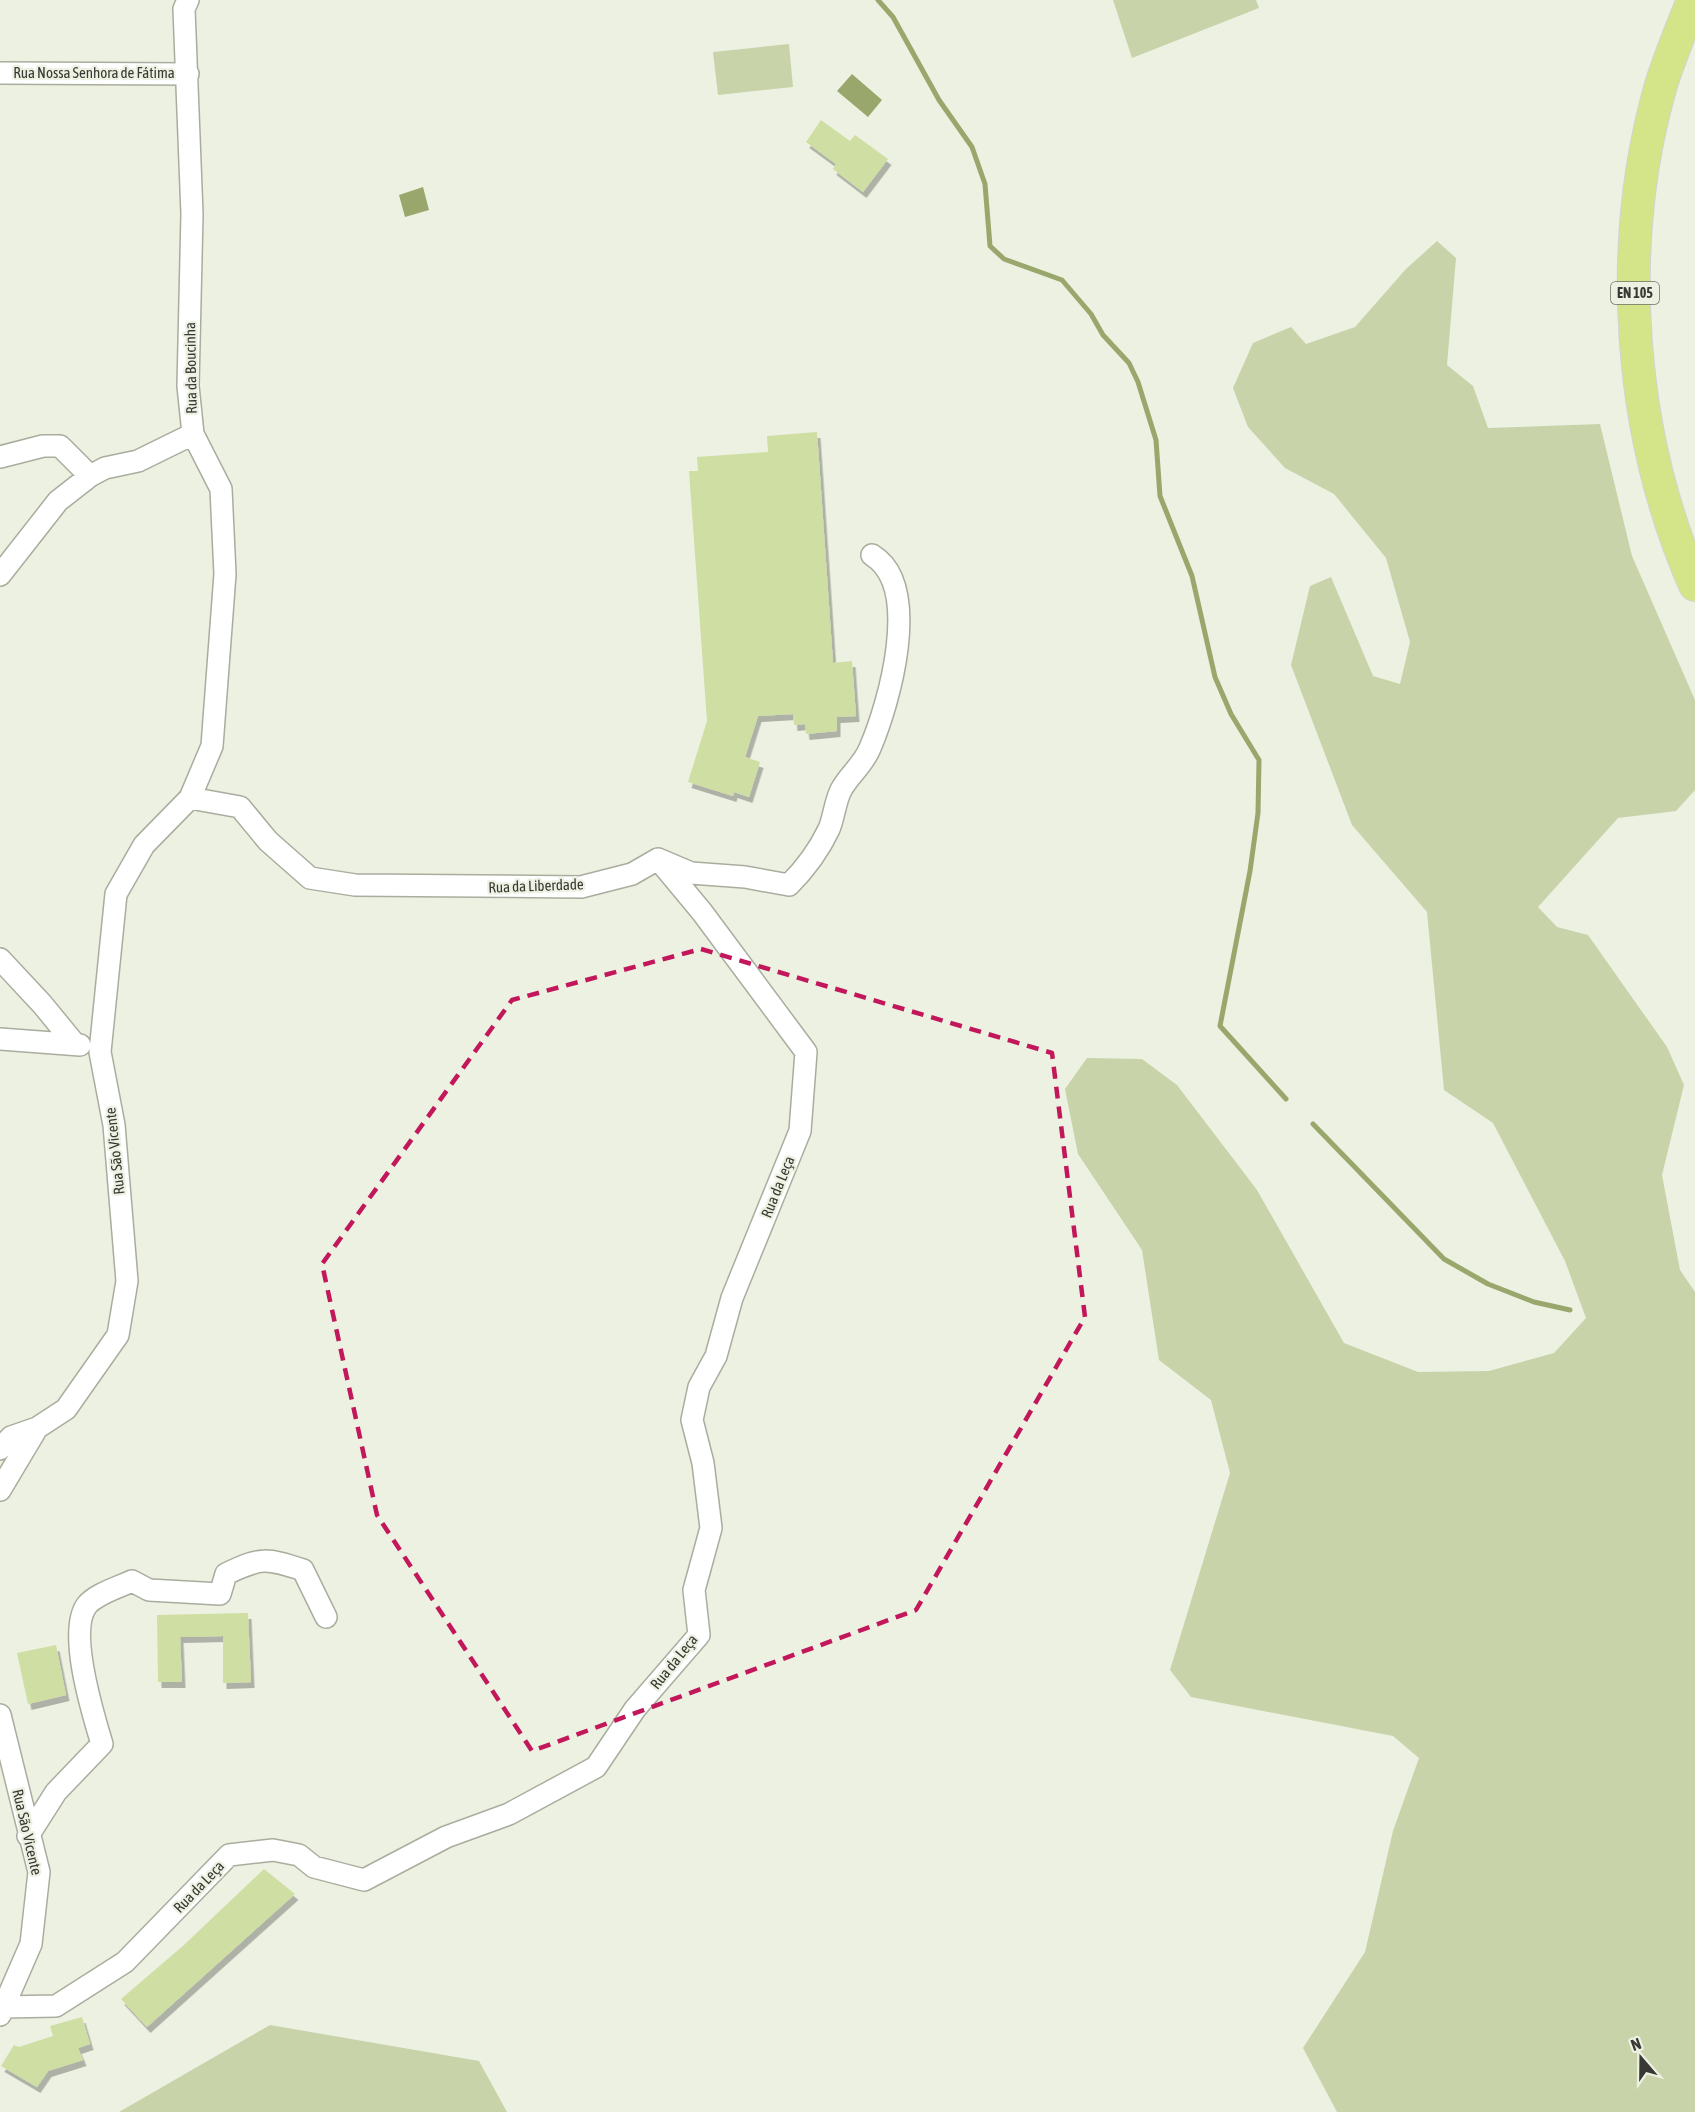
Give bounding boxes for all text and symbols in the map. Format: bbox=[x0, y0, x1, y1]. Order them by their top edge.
street label: Rua Nossa Senhora de Fátima bbox=[13, 64, 175, 81]
road number: EN 105 bbox=[1611, 282, 1659, 304]
street label: Rua da Boucinha bbox=[181, 322, 200, 414]
street label: Rua da Liberdade bbox=[488, 875, 584, 896]
street label: Rua São Vicente bbox=[101, 1106, 128, 1195]
street label: Rua da Leça bbox=[757, 1153, 798, 1220]
street label: Rua da Leça bbox=[647, 1631, 701, 1692]
street label: Rua São Vicente bbox=[9, 1787, 46, 1877]
street label: Rua da Leça bbox=[170, 1857, 227, 1916]
north arrow bbox=[1611, 2028, 1671, 2088]
text: N bbox=[1628, 2034, 1643, 2054]

